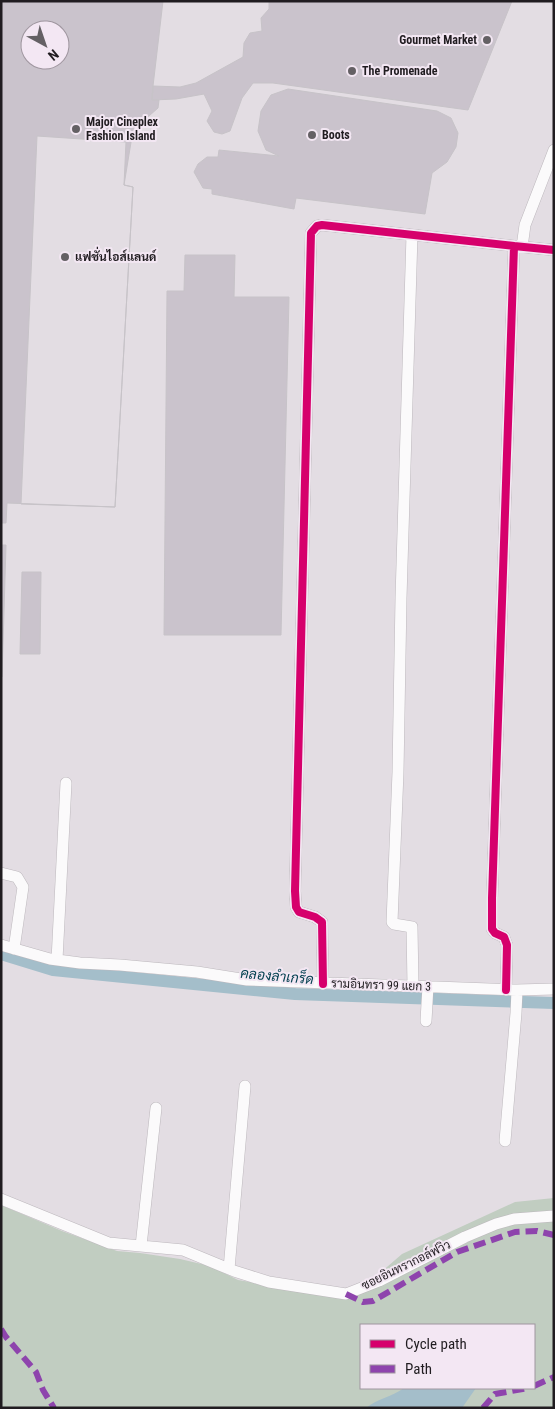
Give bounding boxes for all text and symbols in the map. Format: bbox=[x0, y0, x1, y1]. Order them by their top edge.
north arrow bbox=[20, 20, 70, 70]
place label: Gourmet Market bbox=[399, 33, 477, 47]
marker: Gourmet Market bbox=[481, 34, 493, 46]
text: N bbox=[45, 46, 62, 64]
place label: The Promenade bbox=[362, 64, 438, 78]
marker: The Promenade bbox=[346, 65, 358, 77]
place label: Major Cineplex Fashion Island bbox=[86, 115, 159, 143]
marker: Major Cineplex Fashion Island bbox=[70, 123, 82, 135]
place label: Boots bbox=[322, 128, 350, 142]
marker: Boots bbox=[306, 129, 318, 141]
place label: แฟชั่นไอส์แลนด์ bbox=[75, 246, 157, 264]
marker: แฟชั่นไอส์แลนด์ bbox=[59, 251, 71, 263]
water label: คลองลำเกร็ด bbox=[240, 964, 314, 987]
street label: รามอินทรา 99 แยก 3 bbox=[331, 976, 431, 994]
street label: ซอยอินทรากอล์ฟวิว bbox=[359, 1236, 453, 1293]
legend bbox=[360, 1324, 535, 1389]
text: Cycle path bbox=[405, 1335, 467, 1353]
text: Path bbox=[405, 1360, 432, 1378]

